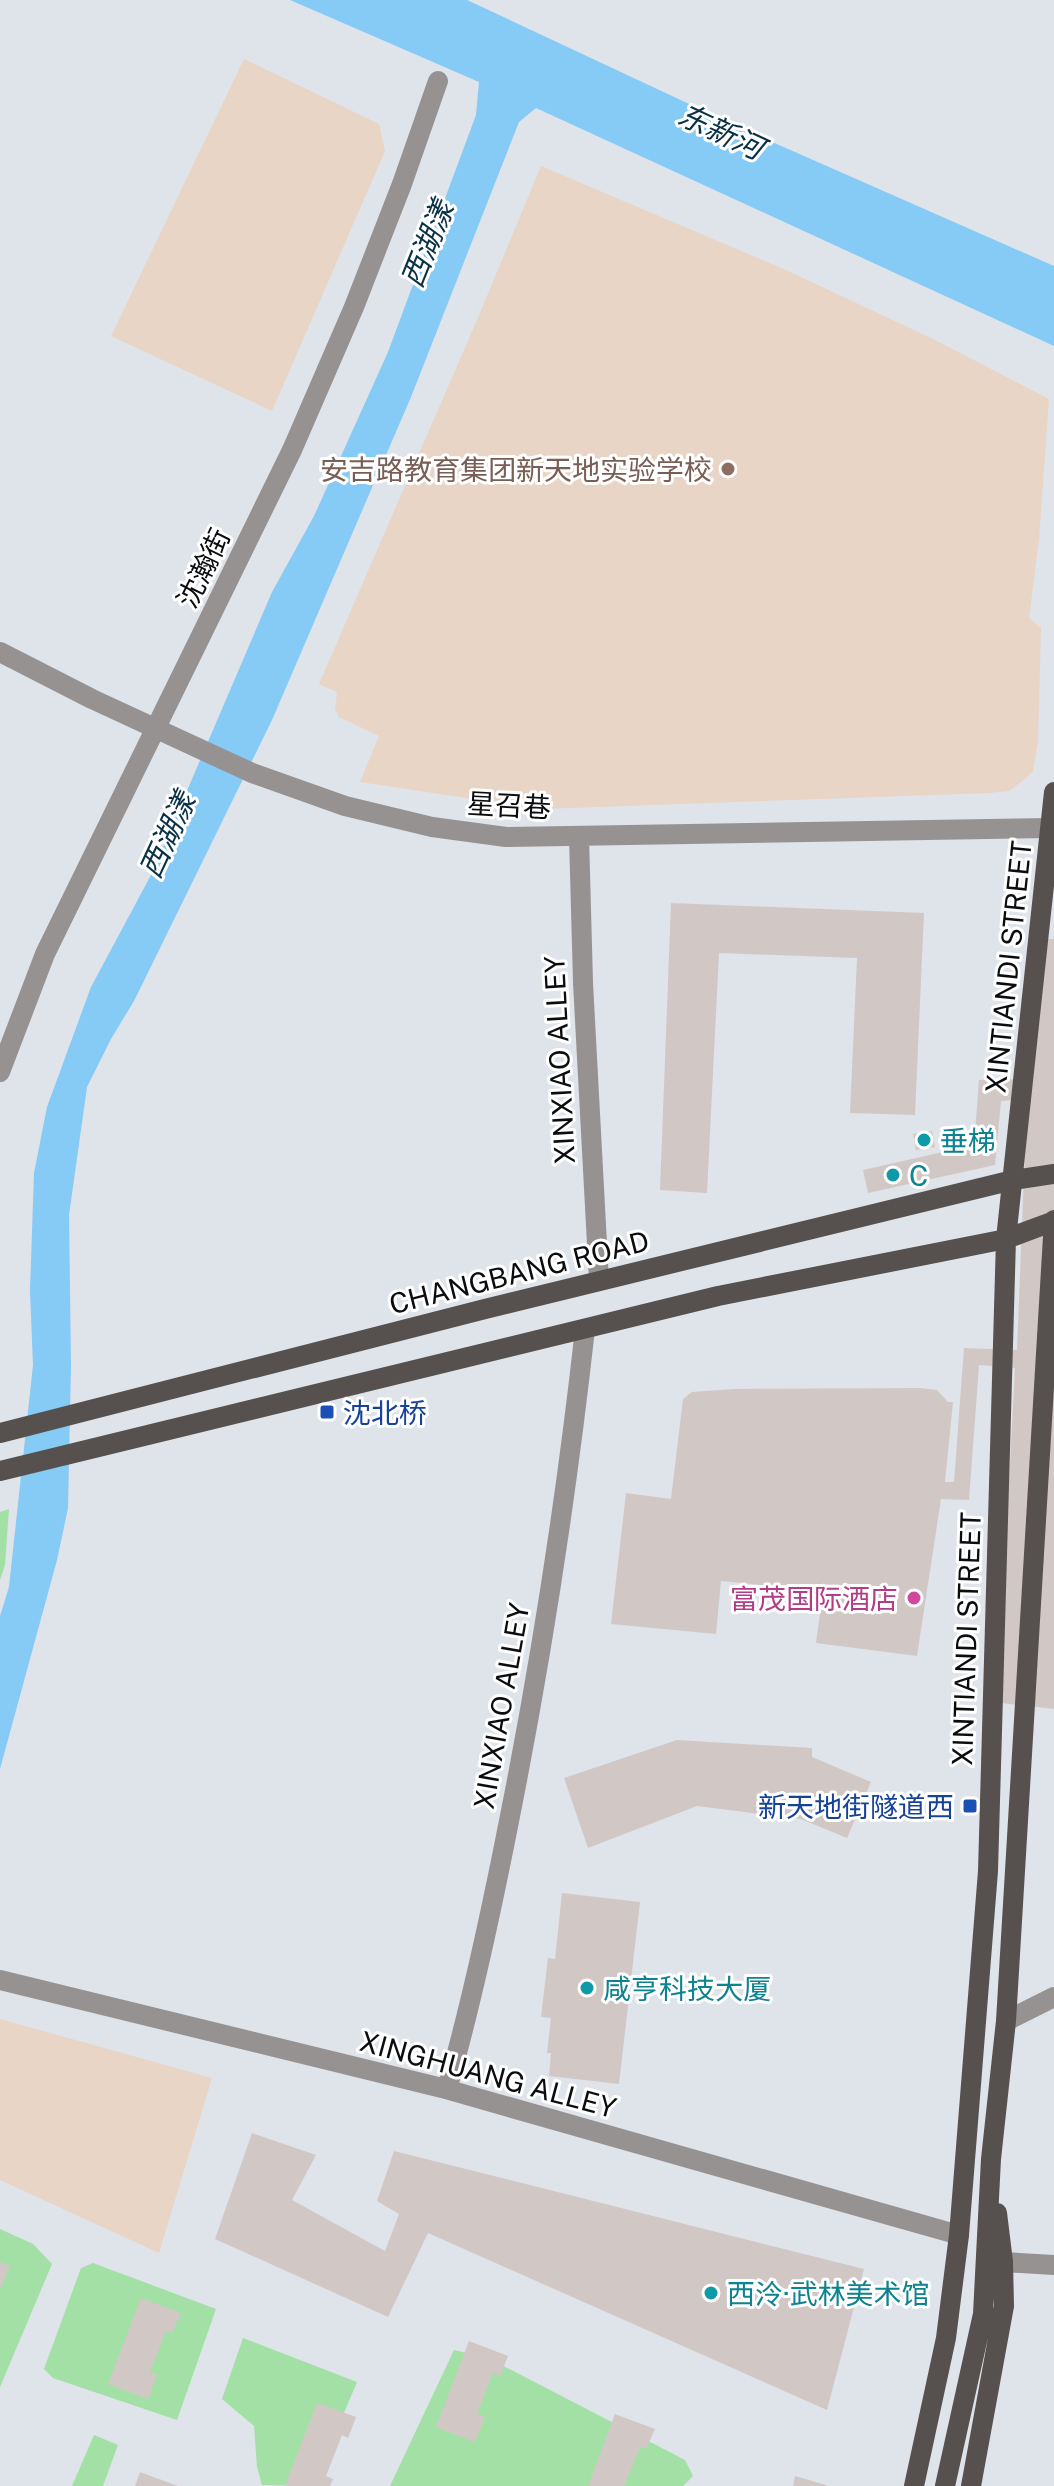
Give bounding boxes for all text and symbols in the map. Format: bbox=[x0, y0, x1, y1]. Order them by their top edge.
water label: 东新河 bbox=[673, 96, 774, 168]
water label: 西湖漾 bbox=[393, 192, 462, 292]
place label: 安吉路教育集团新天地实验学校 bbox=[320, 453, 712, 486]
marker: 安吉路教育集团新天地实验学校 bbox=[719, 460, 737, 478]
street label: 沈瀚街 bbox=[170, 523, 236, 613]
water label: 西湖漾 bbox=[132, 783, 204, 883]
street label: 星召巷 bbox=[466, 786, 552, 824]
street label: XINTIANDI STREET bbox=[978, 839, 1038, 1095]
street label: XINXIAO ALLEY bbox=[537, 955, 581, 1165]
place label: 垂梯 bbox=[940, 1124, 996, 1157]
marker: 垂梯 bbox=[915, 1131, 933, 1149]
place label: C bbox=[909, 1159, 928, 1192]
marker: C bbox=[884, 1166, 902, 1184]
street label: CHANGBANG ROAD bbox=[386, 1224, 652, 1320]
place label: 沈北桥 bbox=[343, 1396, 427, 1429]
marker: 沈北桥 bbox=[318, 1403, 336, 1421]
street label: XINTIANDI STREET bbox=[945, 1512, 987, 1766]
place label: 富茂国际酒店 bbox=[730, 1582, 898, 1615]
marker: 富茂国际酒店 bbox=[905, 1589, 923, 1607]
street label: XINXIAO ALLEY bbox=[467, 1600, 535, 1812]
place label: 新天地街隧道西 bbox=[758, 1790, 954, 1823]
marker: 新天地街隧道西 bbox=[961, 1797, 979, 1815]
place label: 咸亨科技大厦 bbox=[603, 1972, 771, 2005]
marker: 咸亨科技大厦 bbox=[578, 1979, 596, 1997]
street label: XINGHUANG ALLEY bbox=[356, 2024, 620, 2124]
place label: 西泠·武林美术馆 bbox=[727, 2277, 929, 2310]
marker: 西泠·武林美术馆 bbox=[702, 2284, 720, 2302]

